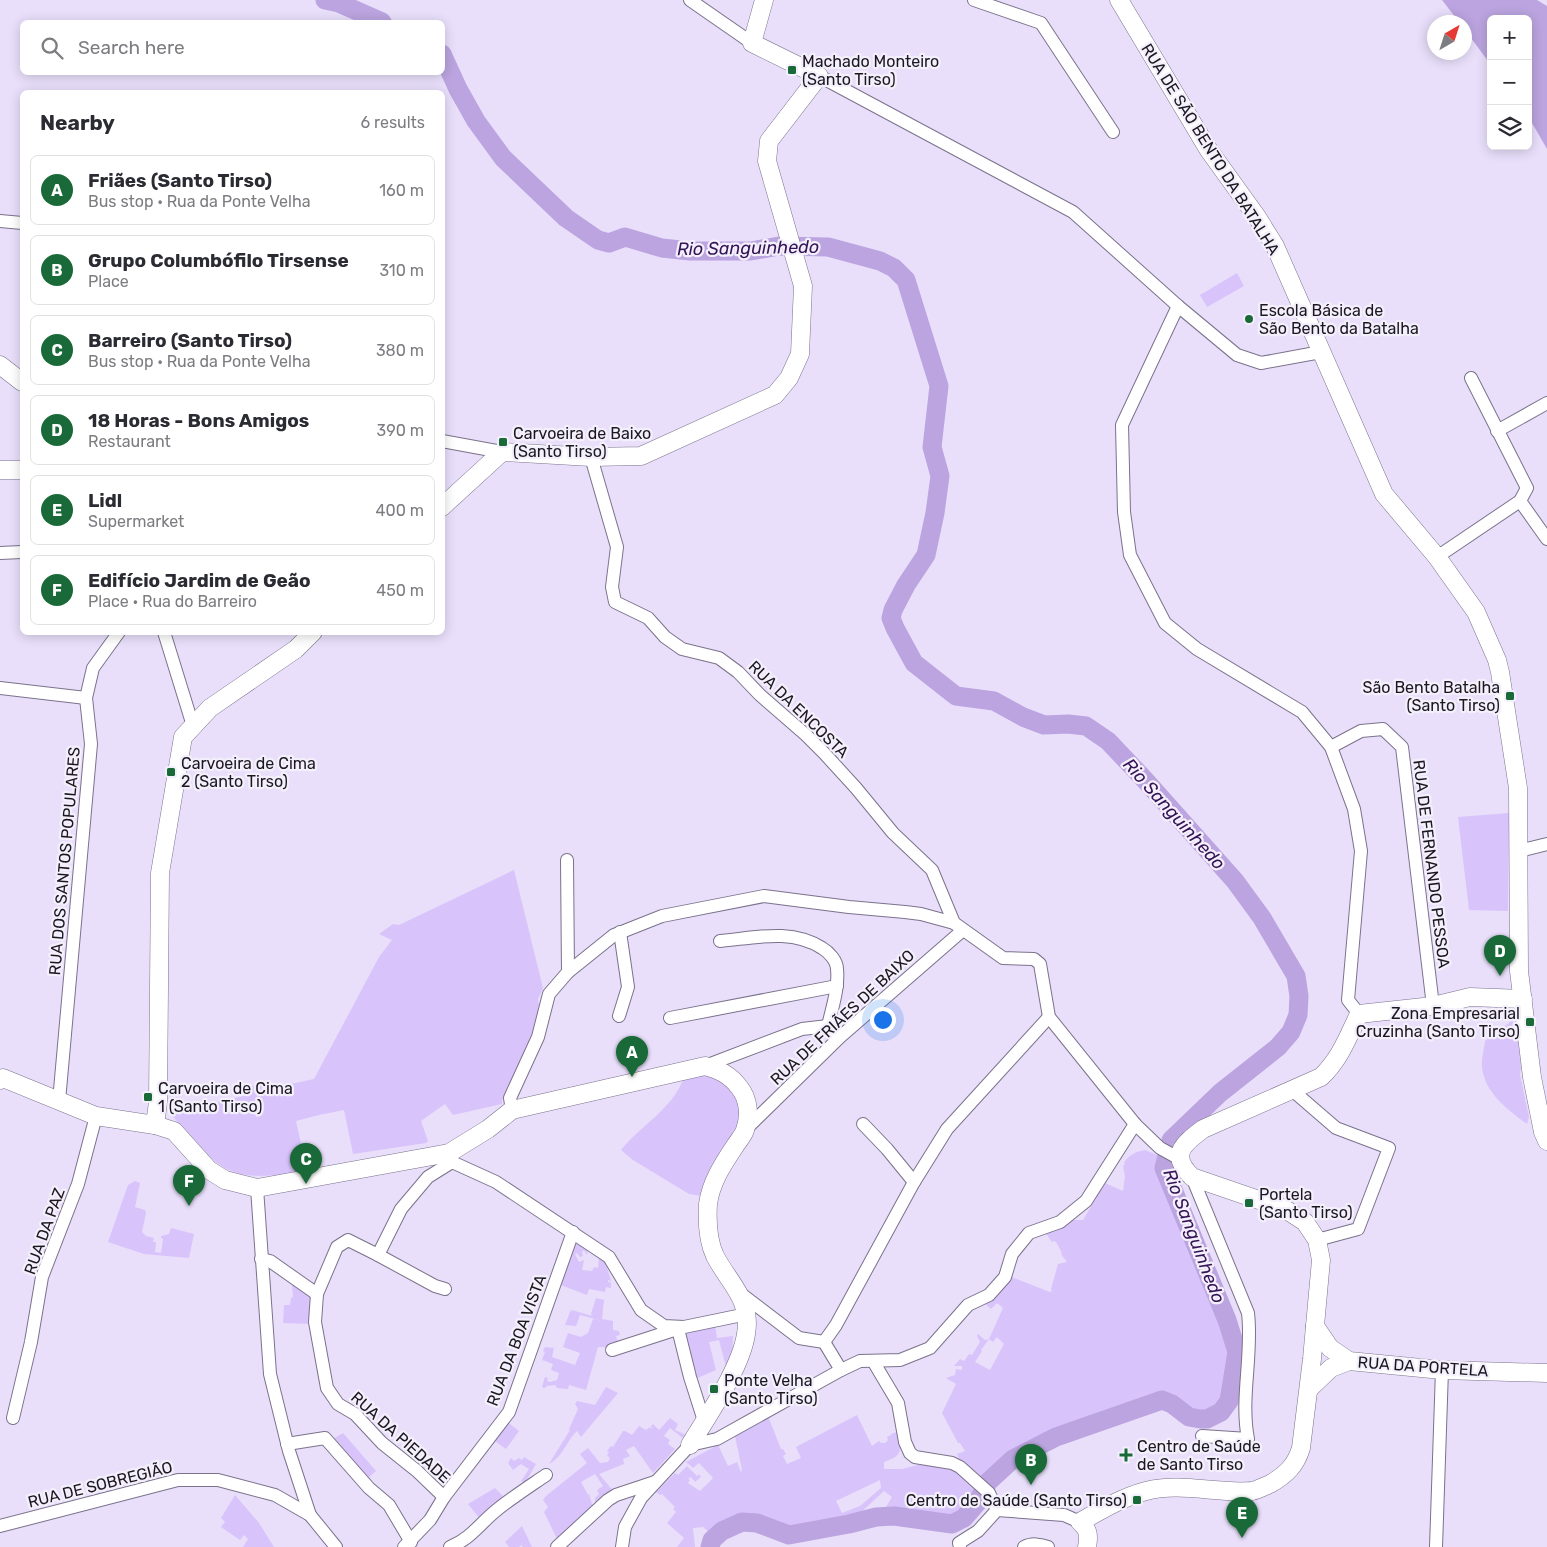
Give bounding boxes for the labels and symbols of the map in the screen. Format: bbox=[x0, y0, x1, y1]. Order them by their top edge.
north arrow bbox=[1427, 15, 1472, 60]
street label: RUA DE SÃO BENTO DA BATALHA bbox=[1137, 40, 1284, 259]
place label: Machado Monteiro (Santo Tirso) bbox=[802, 52, 939, 89]
marker: Machado Monteiro (Santo Tirso) bbox=[786, 64, 798, 76]
water label: Rio Sanguinhedo bbox=[677, 236, 819, 260]
place label: Escola Básica de São Bento da Batalha bbox=[1259, 301, 1419, 338]
marker: Escola Básica de São Bento da Batalha bbox=[1243, 313, 1255, 325]
place label: Carvoeira de Baixo (Santo Tirso) bbox=[513, 424, 651, 461]
marker: Carvoeira de Baixo (Santo Tirso) bbox=[497, 436, 509, 448]
street label: RUA DA ENCOSTA bbox=[745, 657, 853, 762]
place label: São Bento Batalha (Santo Tirso) bbox=[1363, 678, 1500, 715]
marker: São Bento Batalha (Santo Tirso) bbox=[1504, 690, 1516, 702]
street label: RUA DOS SANTOS POPULARES bbox=[45, 746, 84, 976]
place label: Carvoeira de Cima 2 (Santo Tirso) bbox=[181, 754, 316, 791]
water label: Rio Sanguinhedo bbox=[1118, 754, 1230, 874]
street label: RUA DE FERNANDO PESSOA bbox=[1409, 759, 1454, 970]
marker: Carvoeira de Cima 2 (Santo Tirso) bbox=[165, 766, 177, 778]
pin: D bbox=[1484, 935, 1516, 976]
street label: RUA DE FRIÃES DE BAIXO bbox=[766, 946, 918, 1089]
place label: Zona Empresarial Cruzinha (Santo Tirso) bbox=[1356, 1004, 1520, 1041]
your location bbox=[870, 1007, 896, 1033]
marker: Zona Empresarial Cruzinha (Santo Tirso) bbox=[1524, 1016, 1536, 1028]
pin: A bbox=[616, 1036, 648, 1077]
place label: Carvoeira de Cima 1 (Santo Tirso) bbox=[158, 1079, 293, 1116]
marker: Carvoeira de Cima 1 (Santo Tirso) bbox=[142, 1091, 154, 1103]
pin: C bbox=[290, 1143, 322, 1184]
pin: F bbox=[173, 1165, 205, 1206]
water label: Rio Sanguinhedo bbox=[1158, 1166, 1230, 1306]
street label: RUA DA PAZ bbox=[20, 1185, 69, 1277]
place label: Portela (Santo Tirso) bbox=[1259, 1185, 1353, 1222]
marker: Portela (Santo Tirso) bbox=[1243, 1197, 1255, 1209]
street label: RUA DA BOA VISTA bbox=[483, 1271, 550, 1409]
street label: RUA DA PORTELA bbox=[1357, 1352, 1489, 1381]
place label: Ponte Velha (Santo Tirso) bbox=[724, 1371, 818, 1408]
marker: Ponte Velha (Santo Tirso) bbox=[708, 1383, 720, 1395]
street label: RUA DA PIEDADE bbox=[347, 1388, 454, 1487]
place label: Centro de Saúde de Santo Tirso bbox=[1137, 1437, 1261, 1474]
pin: B bbox=[1015, 1444, 1047, 1485]
marker: Centro de Saúde de Santo Tirso bbox=[1119, 1448, 1133, 1462]
street label: RUA DE SOBREGIÃO bbox=[26, 1457, 174, 1512]
place label: Centro de Saúde (Santo Tirso) bbox=[906, 1491, 1127, 1510]
marker: Centro de Saúde (Santo Tirso) bbox=[1131, 1494, 1143, 1506]
pin: E bbox=[1226, 1497, 1258, 1538]

